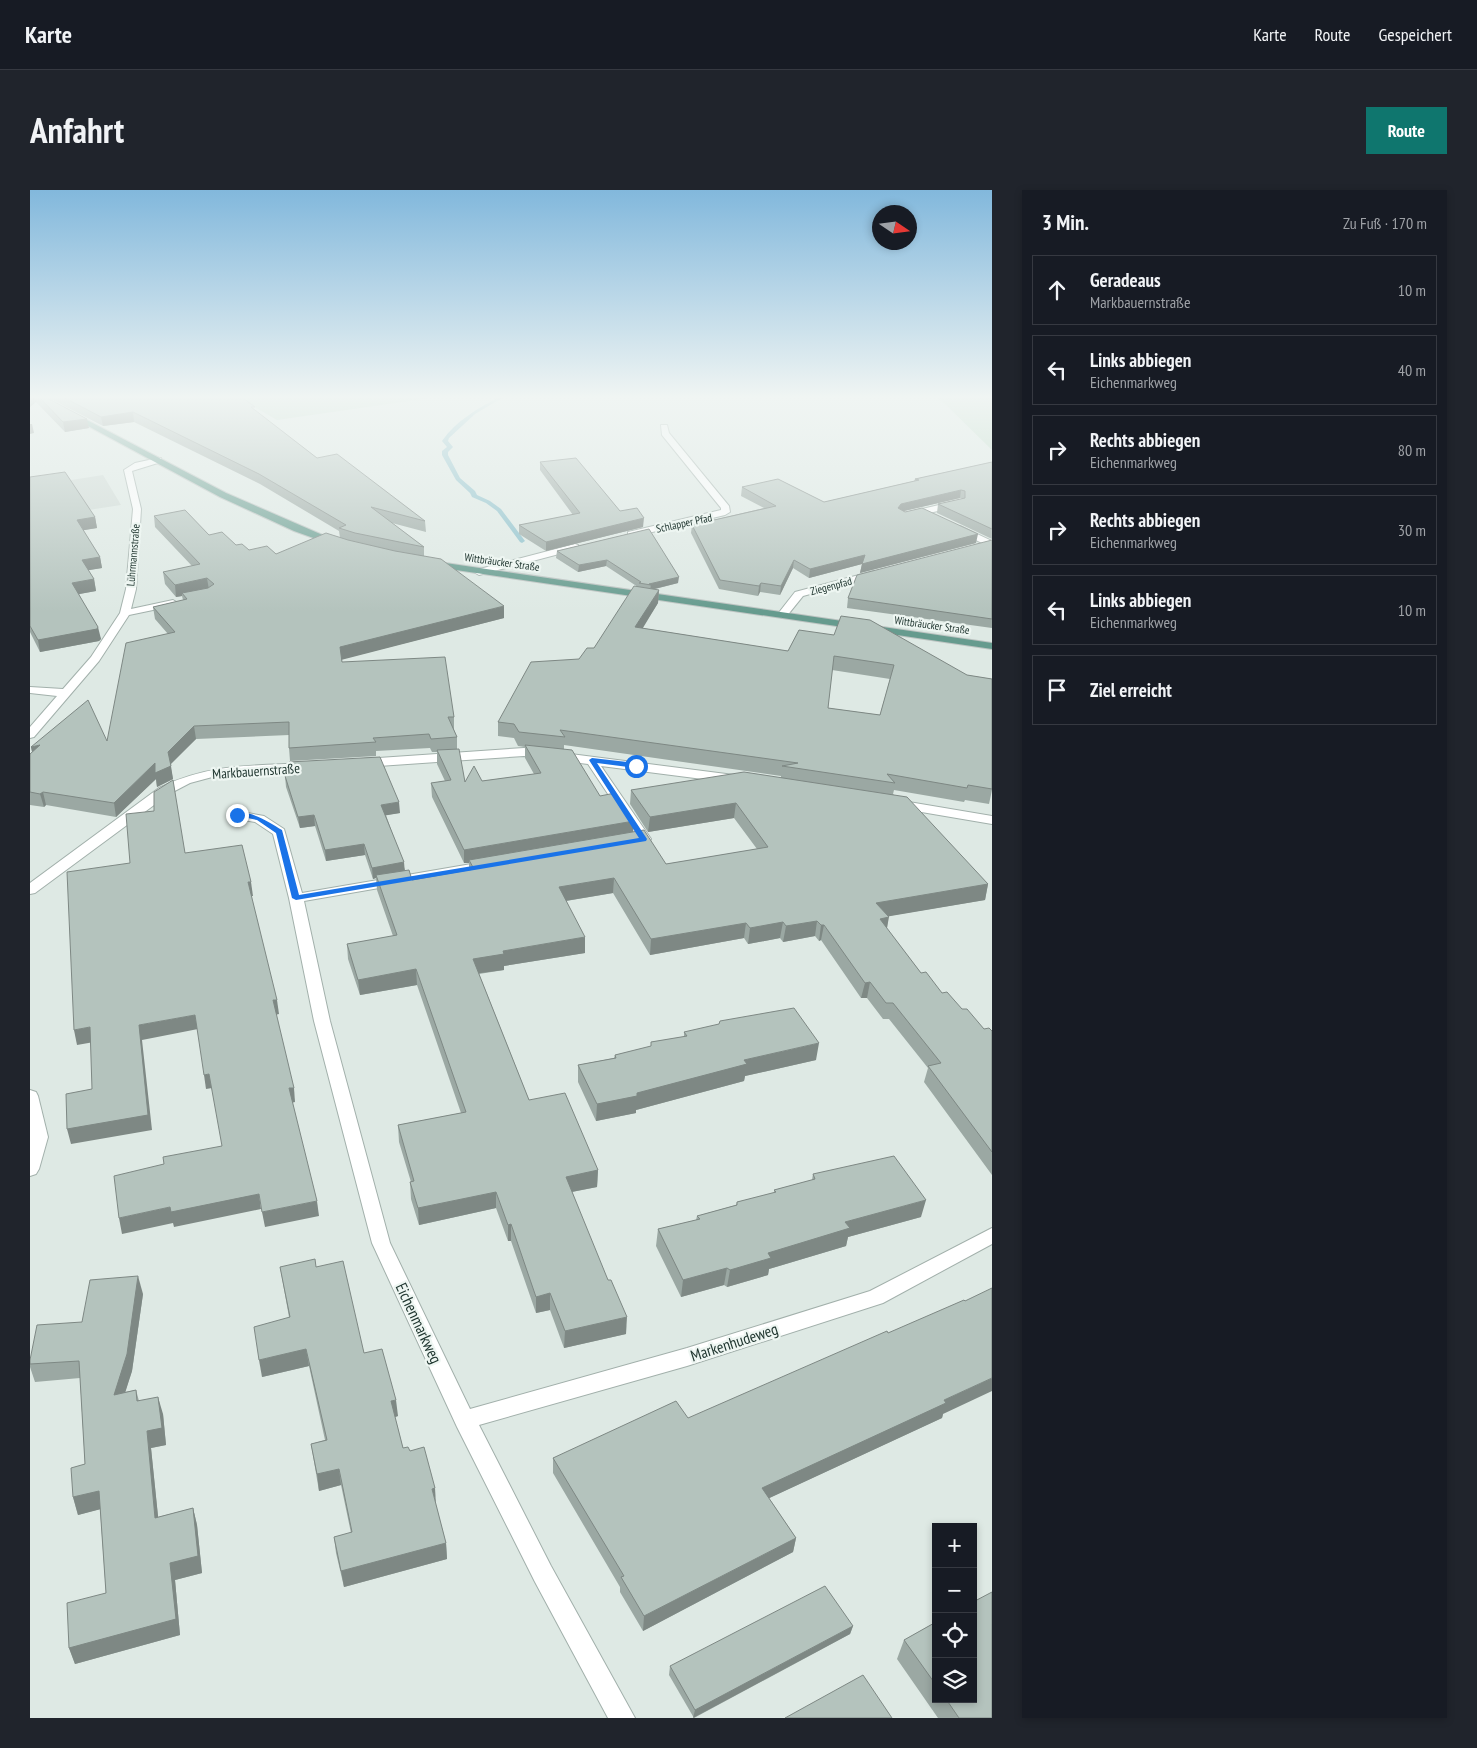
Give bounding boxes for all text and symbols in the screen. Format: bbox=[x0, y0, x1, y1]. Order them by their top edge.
text: Karte bbox=[25, 19, 72, 50]
text: Karte bbox=[1253, 23, 1287, 46]
text: Route bbox=[1315, 23, 1350, 46]
text: Gespeichert bbox=[1378, 23, 1452, 46]
text: Anfahrt bbox=[30, 107, 124, 153]
button: Route bbox=[1366, 107, 1447, 154]
north arrow bbox=[872, 205, 917, 250]
text: 3 Min. bbox=[1042, 209, 1089, 236]
text: Zu Fuß · 170 m bbox=[1343, 213, 1427, 233]
text: Geradeaus bbox=[1090, 268, 1161, 292]
icon: ahead bbox=[1043, 276, 1071, 304]
text: 10 m bbox=[1398, 280, 1426, 300]
text: Markbauernstraße bbox=[1090, 292, 1191, 312]
text: Links abbiegen bbox=[1090, 348, 1191, 372]
icon: left bbox=[1043, 356, 1071, 384]
text: 40 m bbox=[1398, 360, 1426, 380]
text: Eichenmarkweg bbox=[1090, 372, 1177, 392]
text: Rechts abbiegen bbox=[1090, 428, 1200, 452]
icon: right bbox=[1043, 436, 1071, 464]
text: 80 m bbox=[1398, 440, 1426, 460]
text: Eichenmarkweg bbox=[1090, 452, 1177, 472]
text: Rechts abbiegen bbox=[1090, 508, 1200, 532]
street label: Schlapper Pfad bbox=[655, 510, 713, 536]
icon: right bbox=[1043, 516, 1071, 544]
text: 30 m bbox=[1398, 520, 1426, 540]
street label: Lührmannstraße bbox=[123, 523, 143, 587]
text: Eichenmarkweg bbox=[1090, 532, 1177, 552]
street label: Wittbräucker Straße bbox=[463, 550, 541, 574]
street label: Ziegenpfad bbox=[809, 574, 854, 598]
text: Links abbiegen bbox=[1090, 588, 1191, 612]
icon: left bbox=[1043, 596, 1071, 624]
text: 10 m bbox=[1398, 600, 1426, 620]
text: Eichenmarkweg bbox=[1090, 612, 1177, 632]
street label: Wittbräucker Straße bbox=[893, 613, 971, 637]
icon: arrive bbox=[1043, 676, 1071, 704]
text: Ziel erreicht bbox=[1090, 678, 1172, 702]
route start bbox=[625, 755, 648, 778]
street label: Markbauernstraße bbox=[212, 759, 301, 783]
route end bbox=[226, 804, 249, 827]
street label: Eichenmarkweg bbox=[392, 1279, 446, 1367]
street label: Markenhudeweg bbox=[688, 1318, 780, 1366]
map controls bbox=[932, 1523, 977, 1703]
button: + bbox=[932, 1523, 977, 1568]
button: − bbox=[932, 1568, 977, 1613]
button: locate bbox=[932, 1613, 977, 1658]
button: layers bbox=[932, 1658, 977, 1703]

